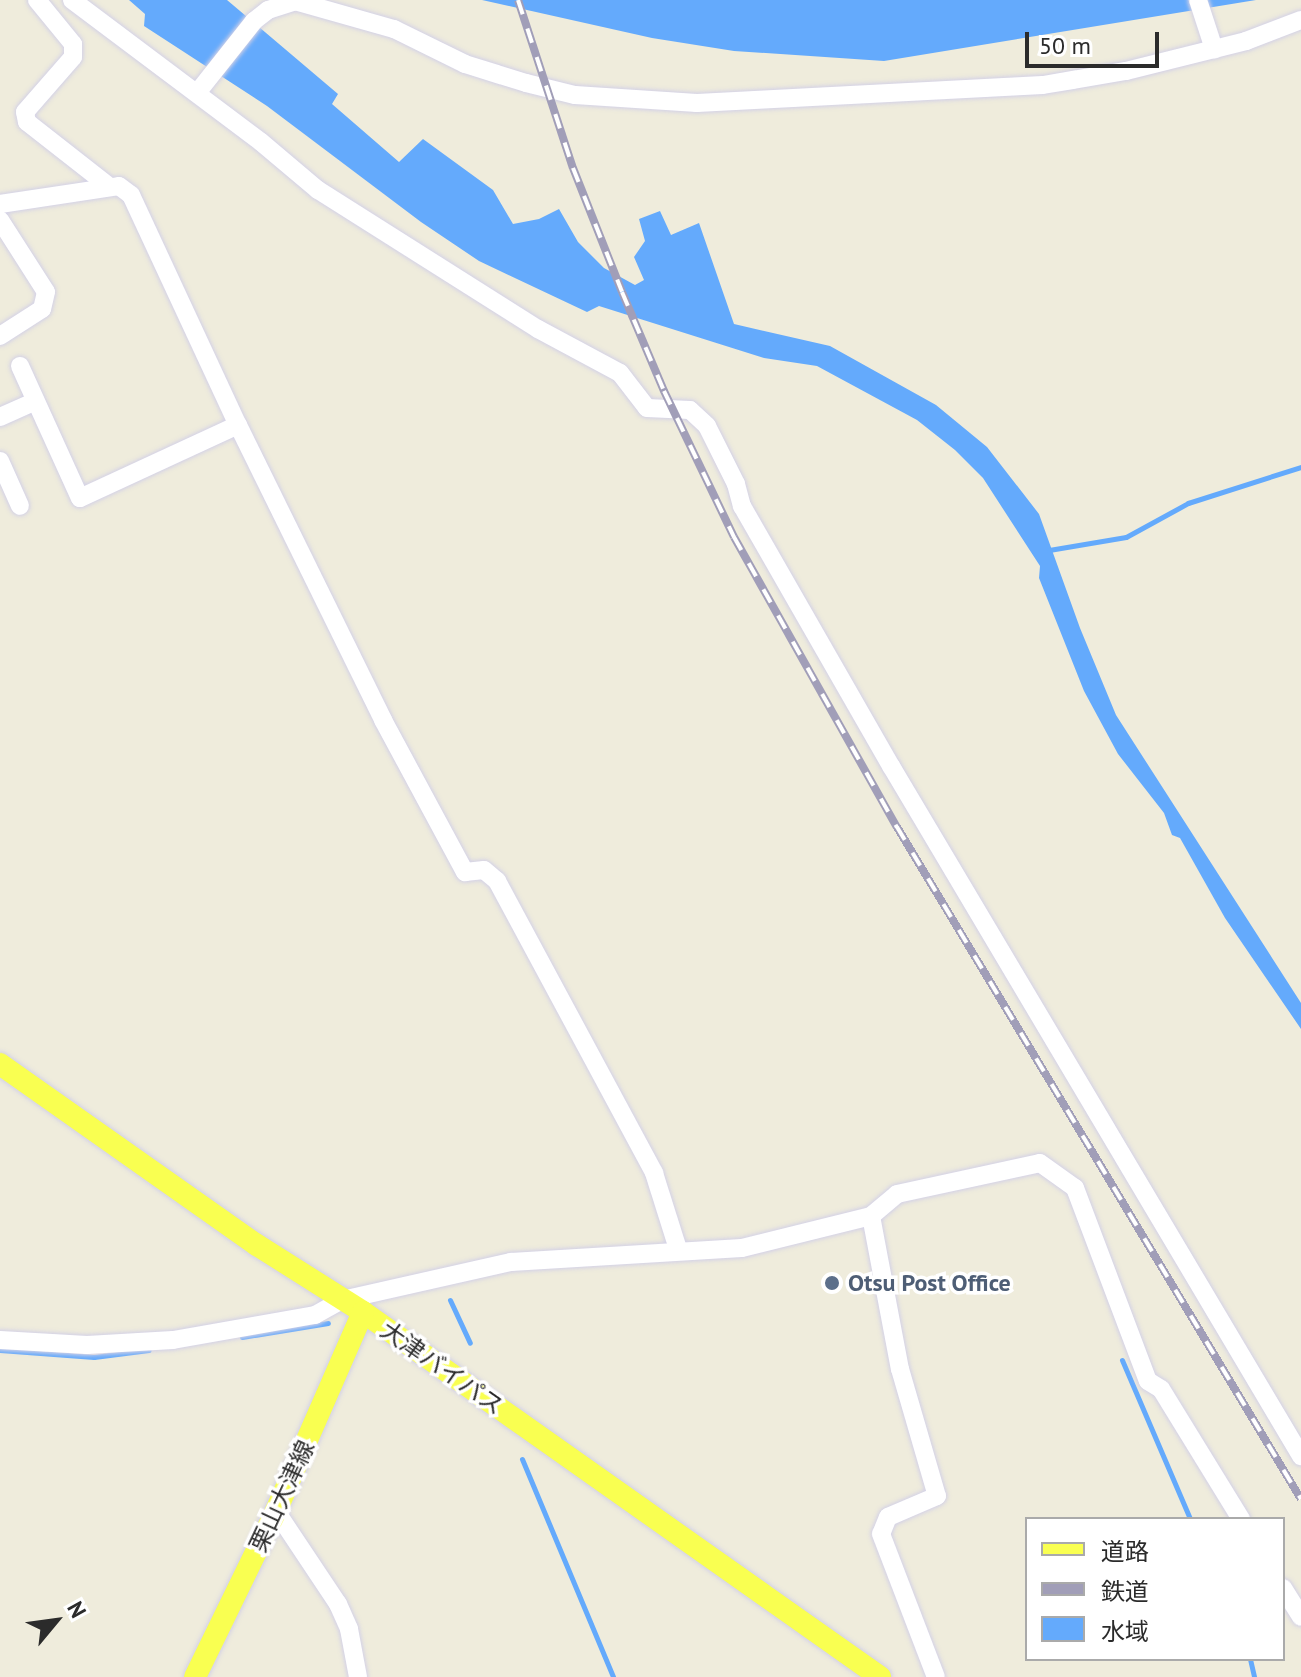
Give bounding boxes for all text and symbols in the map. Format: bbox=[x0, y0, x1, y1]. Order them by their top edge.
scale bar bbox=[1029, 16, 1163, 66]
text: 50 m bbox=[1039, 30, 1091, 61]
place label: Otsu Post Office bbox=[848, 1269, 1011, 1297]
marker: Otsu Post Office bbox=[823, 1274, 841, 1292]
street label: 大津バイパス bbox=[375, 1315, 509, 1421]
street label: 栗山大津線 bbox=[244, 1436, 320, 1556]
legend bbox=[1025, 1517, 1285, 1661]
text: 道路 bbox=[1101, 1536, 1149, 1567]
text: 鉄道 bbox=[1101, 1576, 1149, 1607]
north arrow bbox=[16, 1581, 96, 1661]
text: N bbox=[61, 1596, 93, 1622]
text: 水域 bbox=[1101, 1616, 1149, 1647]

